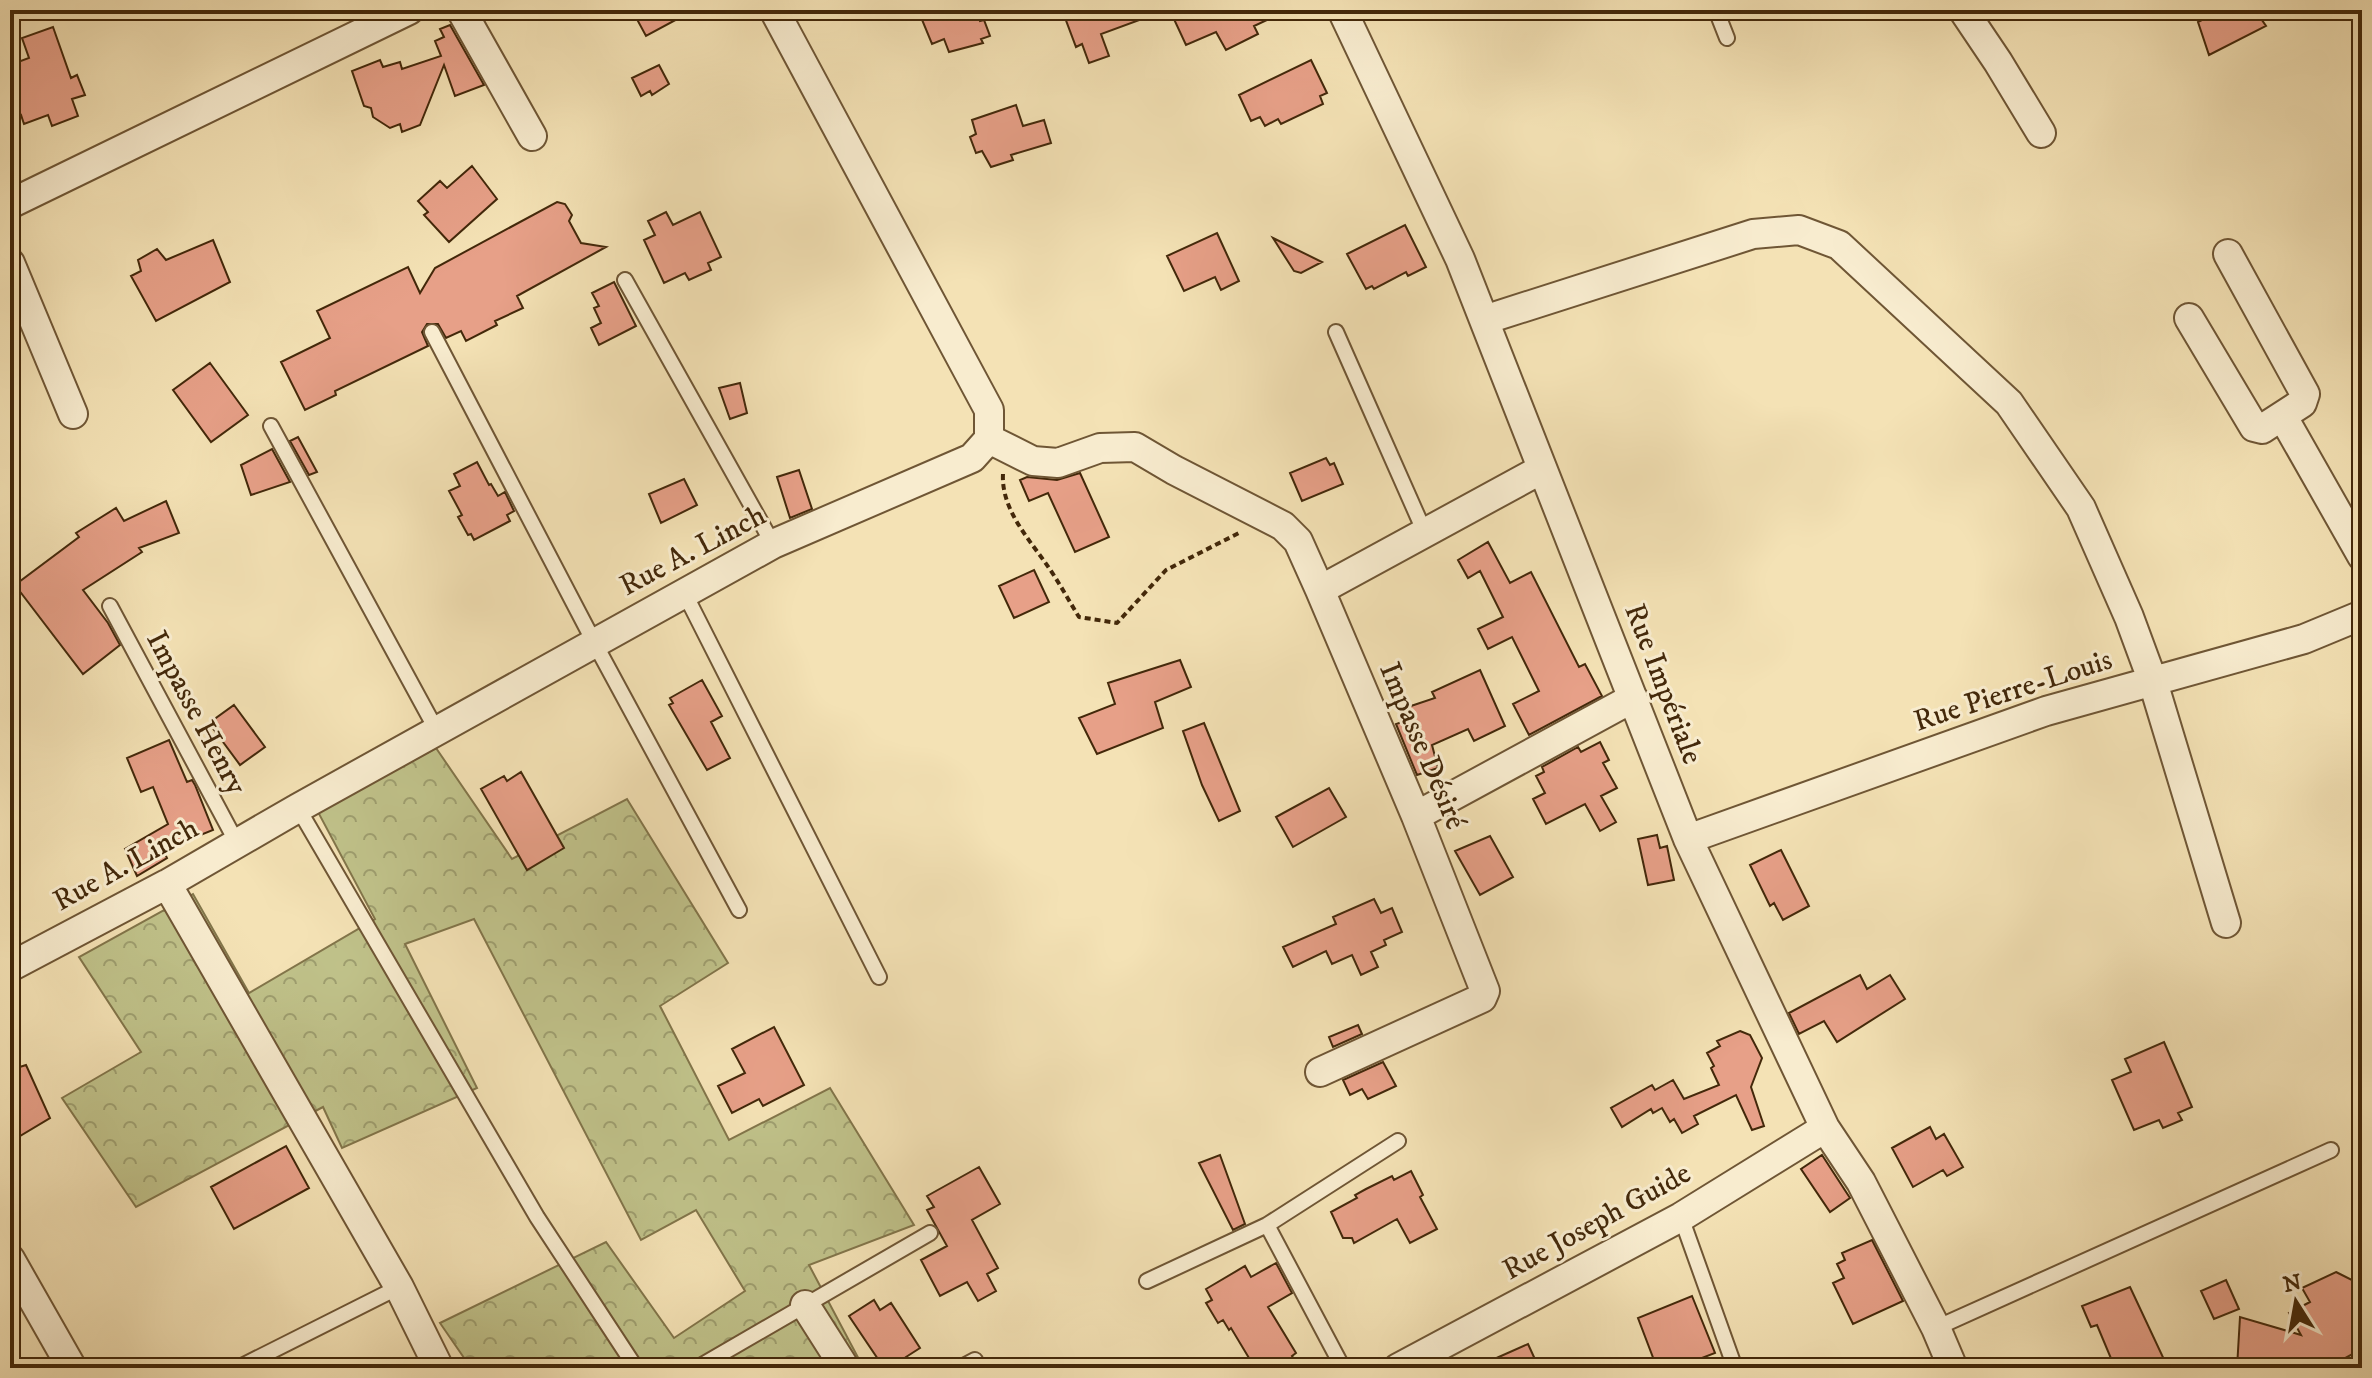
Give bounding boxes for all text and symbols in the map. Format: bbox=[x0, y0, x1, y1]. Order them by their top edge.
street label: Rue A. Linch bbox=[614, 497, 773, 605]
street label: Rue Impériale bbox=[1616, 599, 1710, 769]
street label: Impasse Henry bbox=[137, 625, 255, 802]
street label: Rue Pierre-Louis bbox=[1909, 642, 2117, 740]
street label: Impasse Désiré bbox=[1370, 657, 1474, 836]
street label: Rue A. Linch bbox=[47, 810, 205, 920]
street label: Rue Joseph Guide bbox=[1496, 1155, 1698, 1289]
north arrow bbox=[2256, 1262, 2336, 1342]
text: N bbox=[2281, 1269, 2304, 1299]

